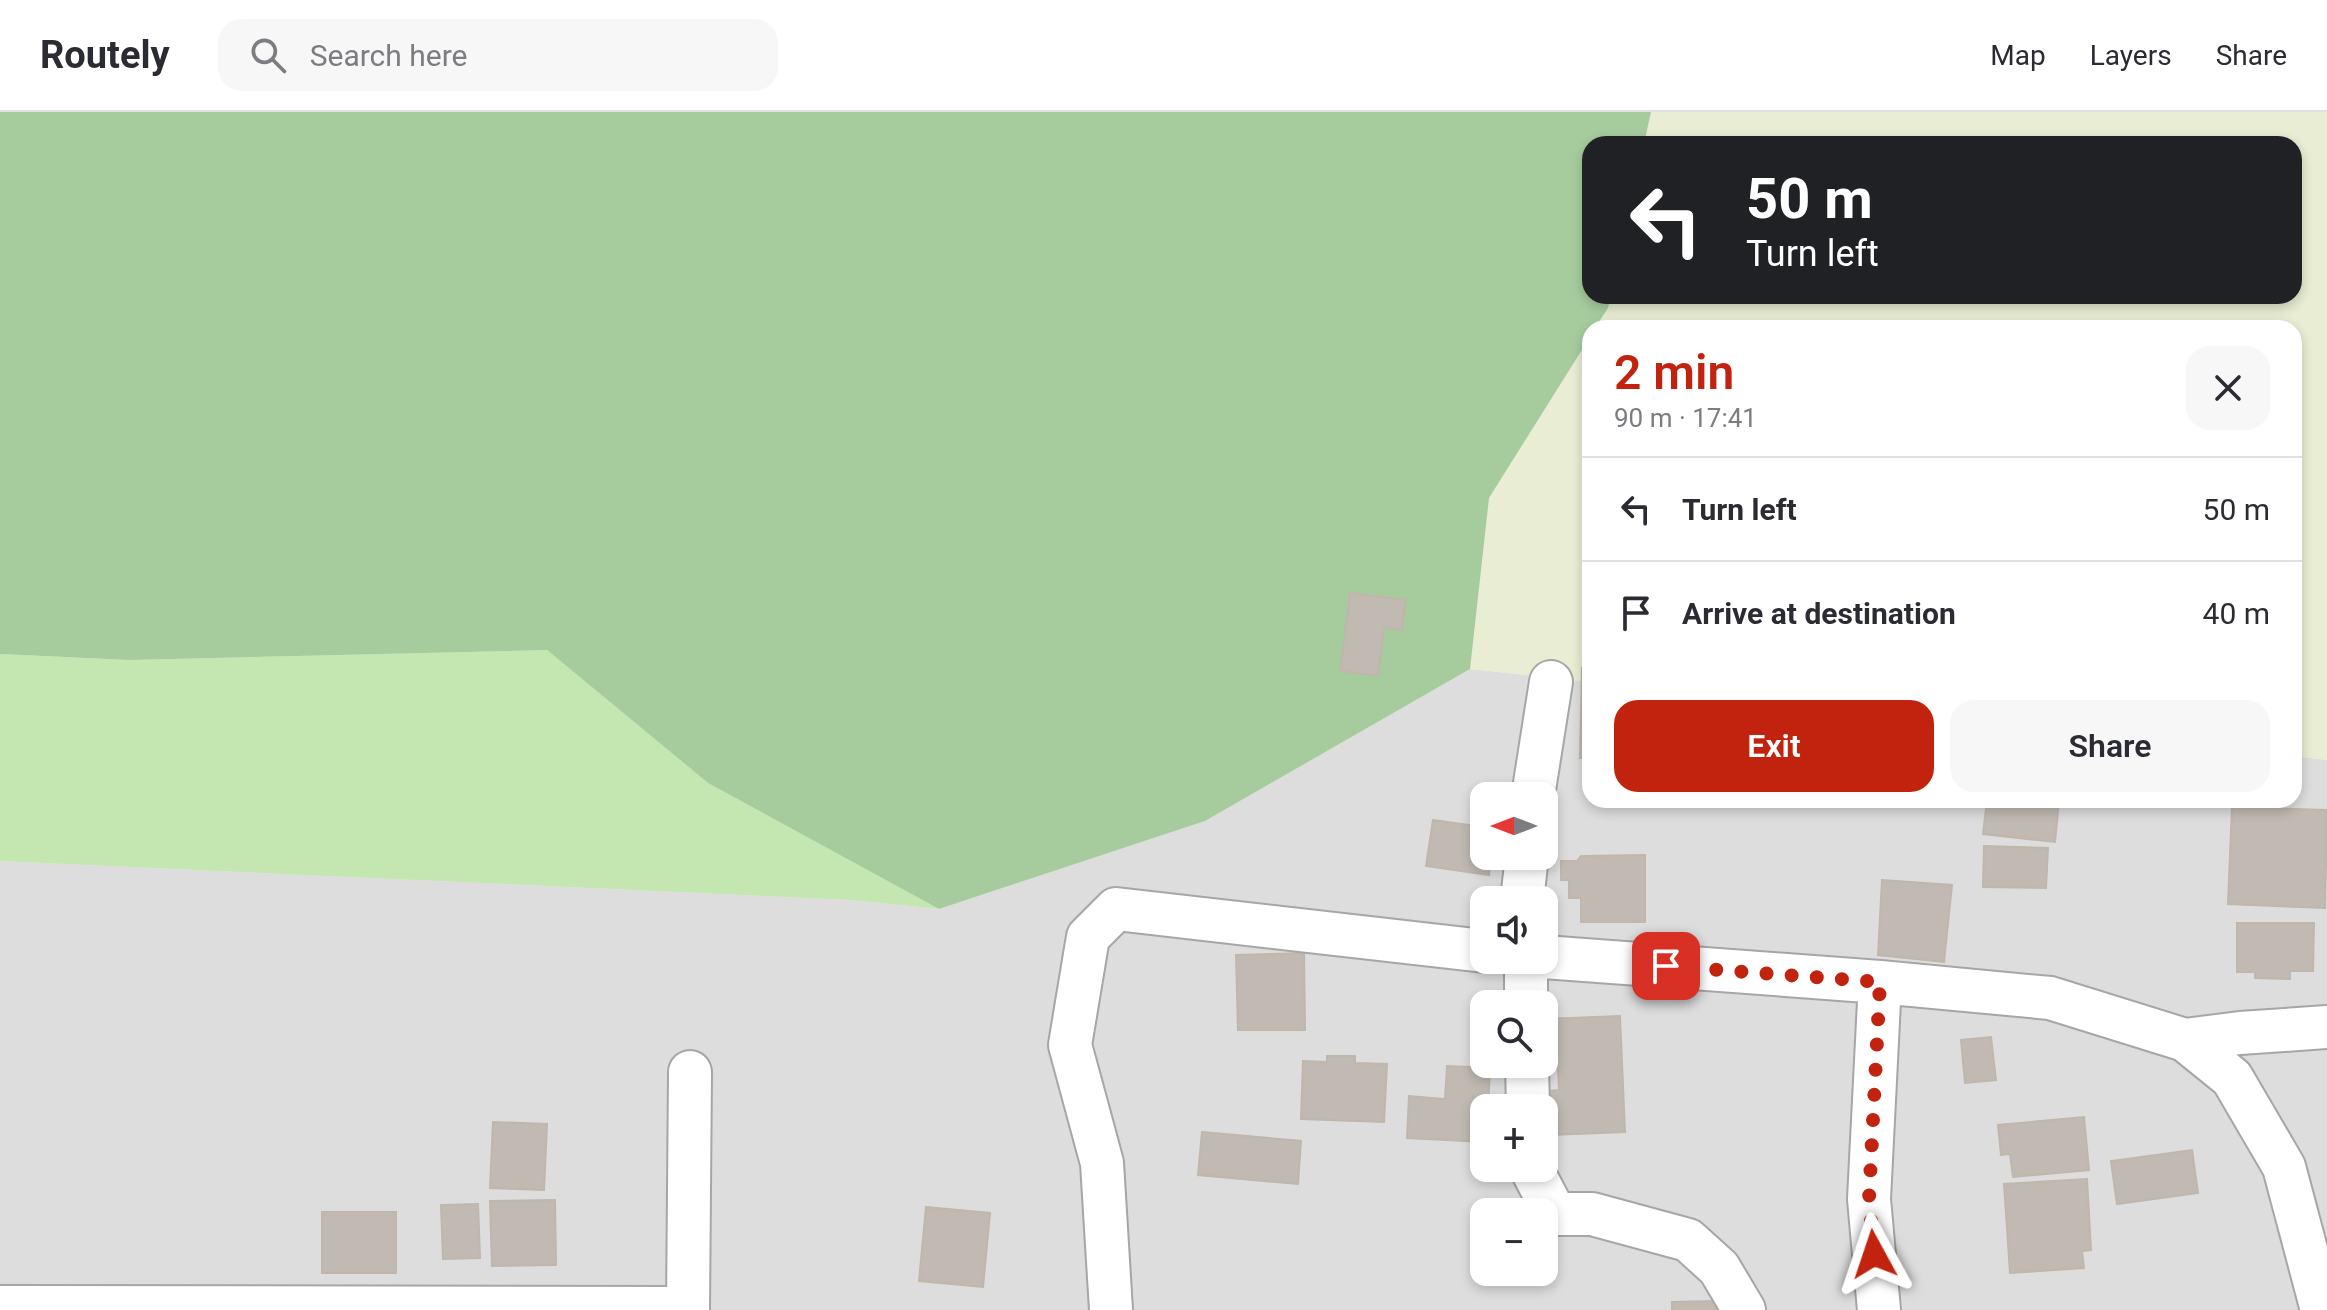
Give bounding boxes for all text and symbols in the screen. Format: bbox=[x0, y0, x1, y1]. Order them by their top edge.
search box bbox=[218, 19, 778, 91]
text: Routely bbox=[40, 33, 170, 77]
icon: search bbox=[246, 33, 290, 77]
text: Search here bbox=[310, 38, 467, 73]
text: Map bbox=[1990, 39, 2046, 72]
text: Layers bbox=[2090, 39, 2172, 72]
text: Share bbox=[2216, 39, 2287, 72]
text: 50 m bbox=[1746, 166, 1873, 232]
icon: left bbox=[1614, 168, 1718, 272]
text: Turn left bbox=[1746, 233, 1879, 275]
text: 2 min bbox=[1614, 344, 1734, 401]
button: close bbox=[2186, 346, 2270, 430]
text: 90 m · 17:41 bbox=[1614, 403, 1757, 433]
icon: left bbox=[1614, 487, 1658, 531]
text: Turn left bbox=[1682, 492, 1797, 527]
text: 50 m bbox=[2203, 492, 2270, 527]
icon: arrive bbox=[1614, 591, 1658, 635]
text: Arrive at destination bbox=[1682, 596, 1956, 631]
text: 40 m bbox=[2203, 596, 2270, 631]
button: Exit bbox=[1614, 700, 1934, 792]
button: Share bbox=[1950, 700, 2270, 792]
north arrow bbox=[1470, 782, 1558, 870]
map controls bbox=[1470, 782, 1558, 1286]
button: sound bbox=[1470, 886, 1558, 974]
pin bbox=[1632, 932, 1700, 1000]
icon: arrive bbox=[1644, 944, 1688, 988]
button: search bbox=[1470, 990, 1558, 1078]
button: + bbox=[1470, 1094, 1558, 1182]
button: − bbox=[1470, 1198, 1558, 1286]
position arrow bbox=[1832, 1212, 1916, 1296]

